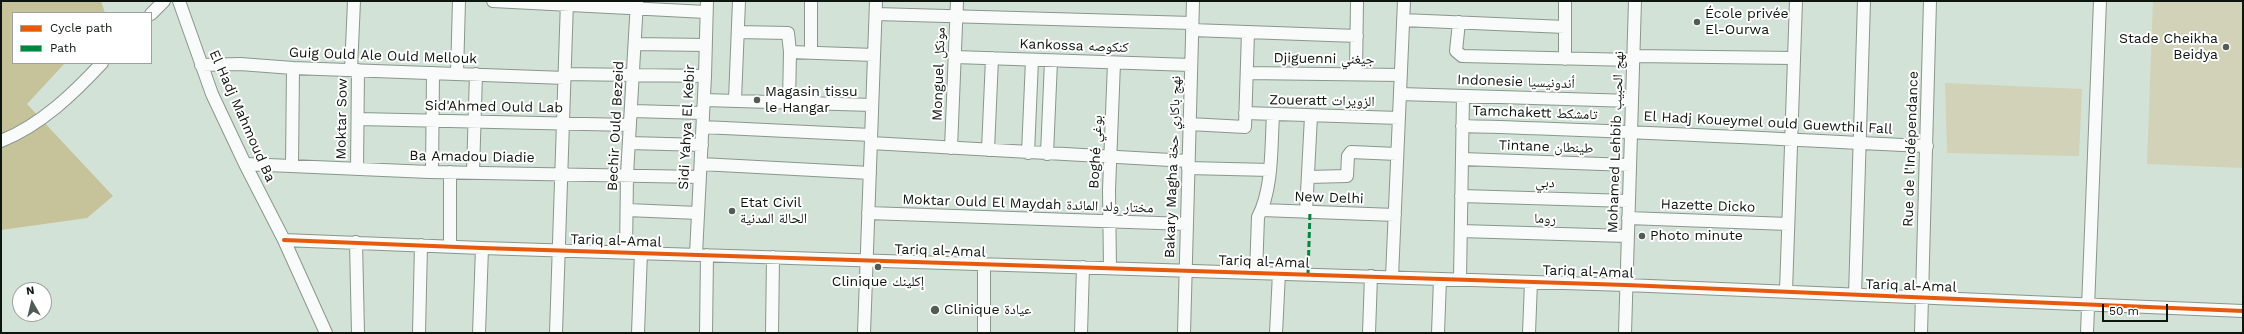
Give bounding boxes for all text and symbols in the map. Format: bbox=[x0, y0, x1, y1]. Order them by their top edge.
place label: École privée El-Ourwa bbox=[1705, 6, 1789, 38]
legend bbox=[12, 12, 152, 64]
marker: École privée El-Ourwa bbox=[1692, 17, 1702, 27]
text: Cycle path bbox=[50, 21, 112, 35]
street label: Monguel مونكل bbox=[929, 27, 949, 121]
place label: Stade Cheikha Beidya bbox=[2119, 31, 2218, 64]
street label: Kankossa كنكوصه bbox=[1019, 36, 1129, 56]
text: Path bbox=[50, 41, 76, 55]
marker: Stade Cheikha Beidya bbox=[2221, 42, 2231, 52]
street label: Guig Ould Ale Ould Mellouk bbox=[289, 44, 477, 68]
street label: El Hadj Mahmoud Ba bbox=[205, 47, 279, 185]
street label: Djiguenni جيغني bbox=[1273, 50, 1375, 68]
street label: Mohamed Lehbib نهج الحبيب bbox=[1604, 51, 1628, 233]
street label: Bechir Ould Bezeid bbox=[604, 61, 628, 191]
street label: Sidi Yahya El Kebir bbox=[675, 64, 699, 190]
street label: Rue de l'Indépendance bbox=[1900, 71, 1922, 227]
street label: Indonesie أندونيسيا bbox=[1457, 72, 1575, 92]
street label: Bakary Magha نهج باكاري حخة bbox=[1161, 76, 1185, 258]
street label: Moktar Sow bbox=[333, 78, 351, 160]
place label: Magasin tissu le Hangar bbox=[765, 84, 858, 116]
street label: Zoueratt الزويرات bbox=[1269, 92, 1375, 110]
marker: Magasin tissu le Hangar bbox=[752, 95, 762, 105]
street label: Sid'Ahmed Ould Lab bbox=[425, 97, 563, 117]
street label: Tamchakett تامشكط bbox=[1472, 102, 1598, 124]
street label: El Hadj Koueymel ould Guewthil Fall bbox=[1643, 108, 1893, 138]
street label: Boghé بوغي bbox=[1086, 115, 1106, 189]
street label: Tintane طينطان bbox=[1498, 137, 1594, 157]
street label: Ba Amadou Diadie bbox=[409, 148, 535, 166]
street label: دبي bbox=[1535, 174, 1555, 192]
street label: New Delhi bbox=[1294, 188, 1364, 208]
street label: Moktar Ould El Maydah مختار ولد المائدة bbox=[902, 191, 1154, 217]
place label: Etat Civil الحالة المدنية bbox=[740, 195, 807, 228]
street label: Hazette Dicko bbox=[1660, 196, 1756, 216]
marker: Etat Civil الحالة المدنية bbox=[727, 206, 737, 216]
street label: روما bbox=[1534, 210, 1556, 228]
place label: Photo minute bbox=[1650, 228, 1743, 244]
street label: Tariq al-Amal bbox=[570, 231, 662, 251]
marker: Photo minute bbox=[1637, 231, 1647, 241]
street label: Tariq al-Amal bbox=[894, 241, 986, 261]
street label: Tariq al-Amal bbox=[1218, 252, 1310, 272]
marker: Clinique إكلينك bbox=[873, 262, 883, 272]
street label: Tariq al-Amal bbox=[1542, 262, 1634, 282]
place label: Clinique إكلينك bbox=[832, 274, 924, 290]
street label: Tariq al-Amal bbox=[1865, 276, 1957, 296]
north arrow bbox=[12, 282, 52, 322]
text: N bbox=[25, 284, 35, 298]
scale bar bbox=[2104, 296, 2170, 322]
place label: Clinique عيادة bbox=[944, 302, 1031, 318]
marker: Clinique عيادة bbox=[929, 304, 941, 316]
text: 50 m bbox=[2109, 304, 2139, 318]

